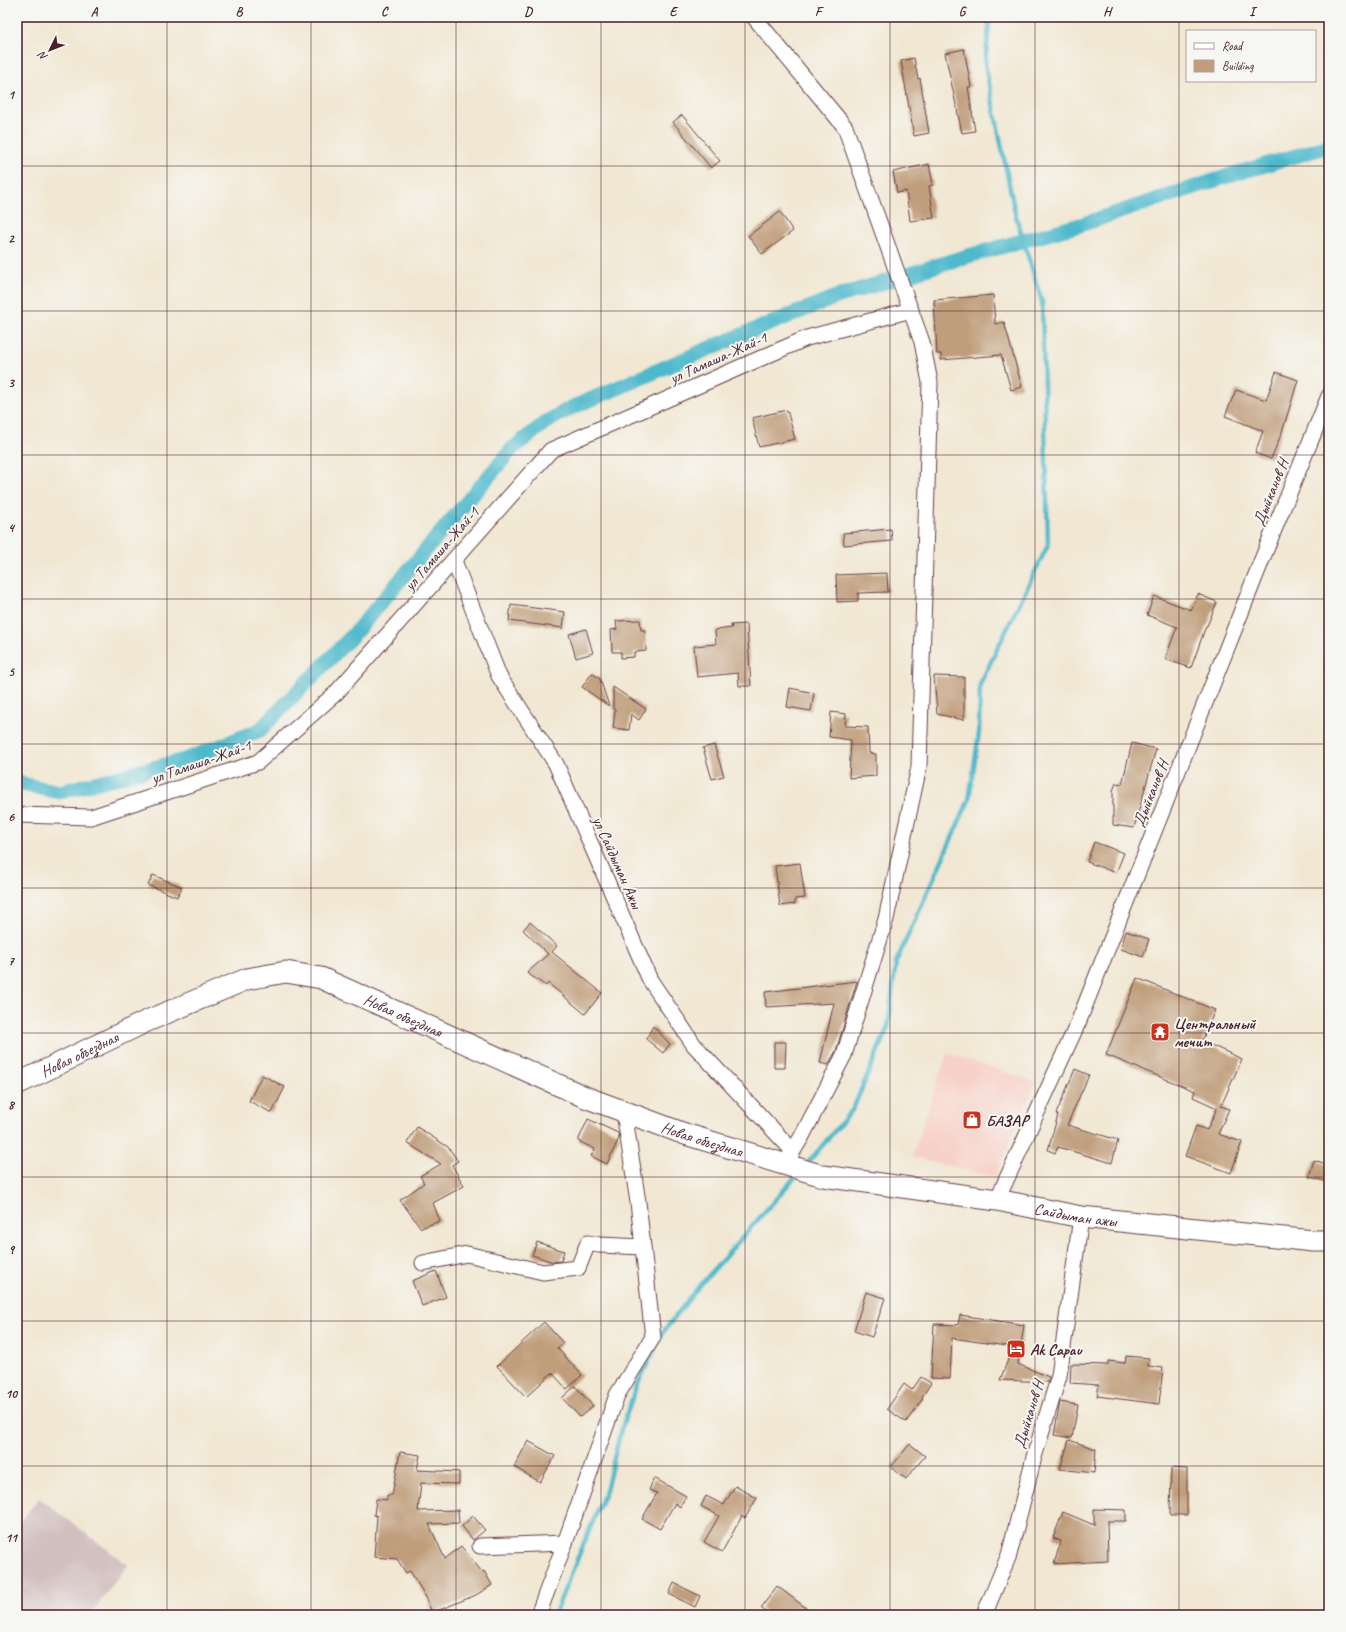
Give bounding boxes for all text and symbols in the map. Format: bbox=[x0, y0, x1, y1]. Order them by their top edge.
text: A bbox=[91, 4, 99, 20]
text: B bbox=[236, 4, 244, 20]
text: C bbox=[381, 4, 389, 20]
text: D bbox=[524, 4, 533, 20]
text: E bbox=[670, 4, 679, 20]
text: F bbox=[815, 4, 824, 20]
text: G bbox=[959, 4, 967, 20]
text: H bbox=[1103, 4, 1113, 20]
text: I bbox=[1249, 4, 1258, 20]
north arrow bbox=[30, 30, 70, 70]
legend bbox=[1186, 30, 1316, 82]
text: Road bbox=[1222, 38, 1244, 54]
text: N bbox=[34, 48, 50, 64]
text: Building bbox=[1222, 58, 1254, 74]
text: 1 bbox=[8, 87, 16, 103]
text: 2 bbox=[8, 231, 15, 247]
street label: ул Тамаша-Жай-1 bbox=[666, 327, 771, 389]
text: 3 bbox=[8, 375, 15, 391]
street label: Дыйканов Н bbox=[1249, 454, 1294, 528]
street label: ул Тамаша-Жай-1 bbox=[399, 502, 484, 595]
text: 4 bbox=[8, 520, 16, 536]
text: 5 bbox=[8, 664, 15, 680]
street label: ул Тамаша-Жай-1 bbox=[148, 735, 255, 789]
street label: Дыйканов Н bbox=[1129, 755, 1174, 829]
text: 6 bbox=[8, 809, 15, 825]
street label: ул Сайдыман Ажы bbox=[587, 812, 647, 913]
text: 7 bbox=[8, 953, 15, 969]
street label: Новая объездная bbox=[360, 990, 446, 1043]
place label: Центральный мечит bbox=[1174, 1014, 1257, 1052]
temple icon: Центральный мечит bbox=[1149, 1021, 1171, 1043]
street label: Новая объездная bbox=[38, 1027, 123, 1082]
text: 8 bbox=[8, 1097, 16, 1113]
shop icon: БАЗАР bbox=[961, 1109, 983, 1131]
place label: БАЗАР bbox=[986, 1111, 1031, 1131]
street label: Новая объездная bbox=[659, 1117, 746, 1162]
street label: Сайдыман ажы bbox=[1032, 1199, 1119, 1232]
text: 9 bbox=[8, 1242, 15, 1258]
hotel icon: Ak Capau bbox=[1005, 1338, 1027, 1360]
place label: Ak Capau bbox=[1030, 1340, 1083, 1360]
street label: Дыйканов Н bbox=[1009, 1375, 1050, 1450]
text: 10 bbox=[5, 1386, 18, 1402]
text: 11 bbox=[5, 1530, 19, 1546]

